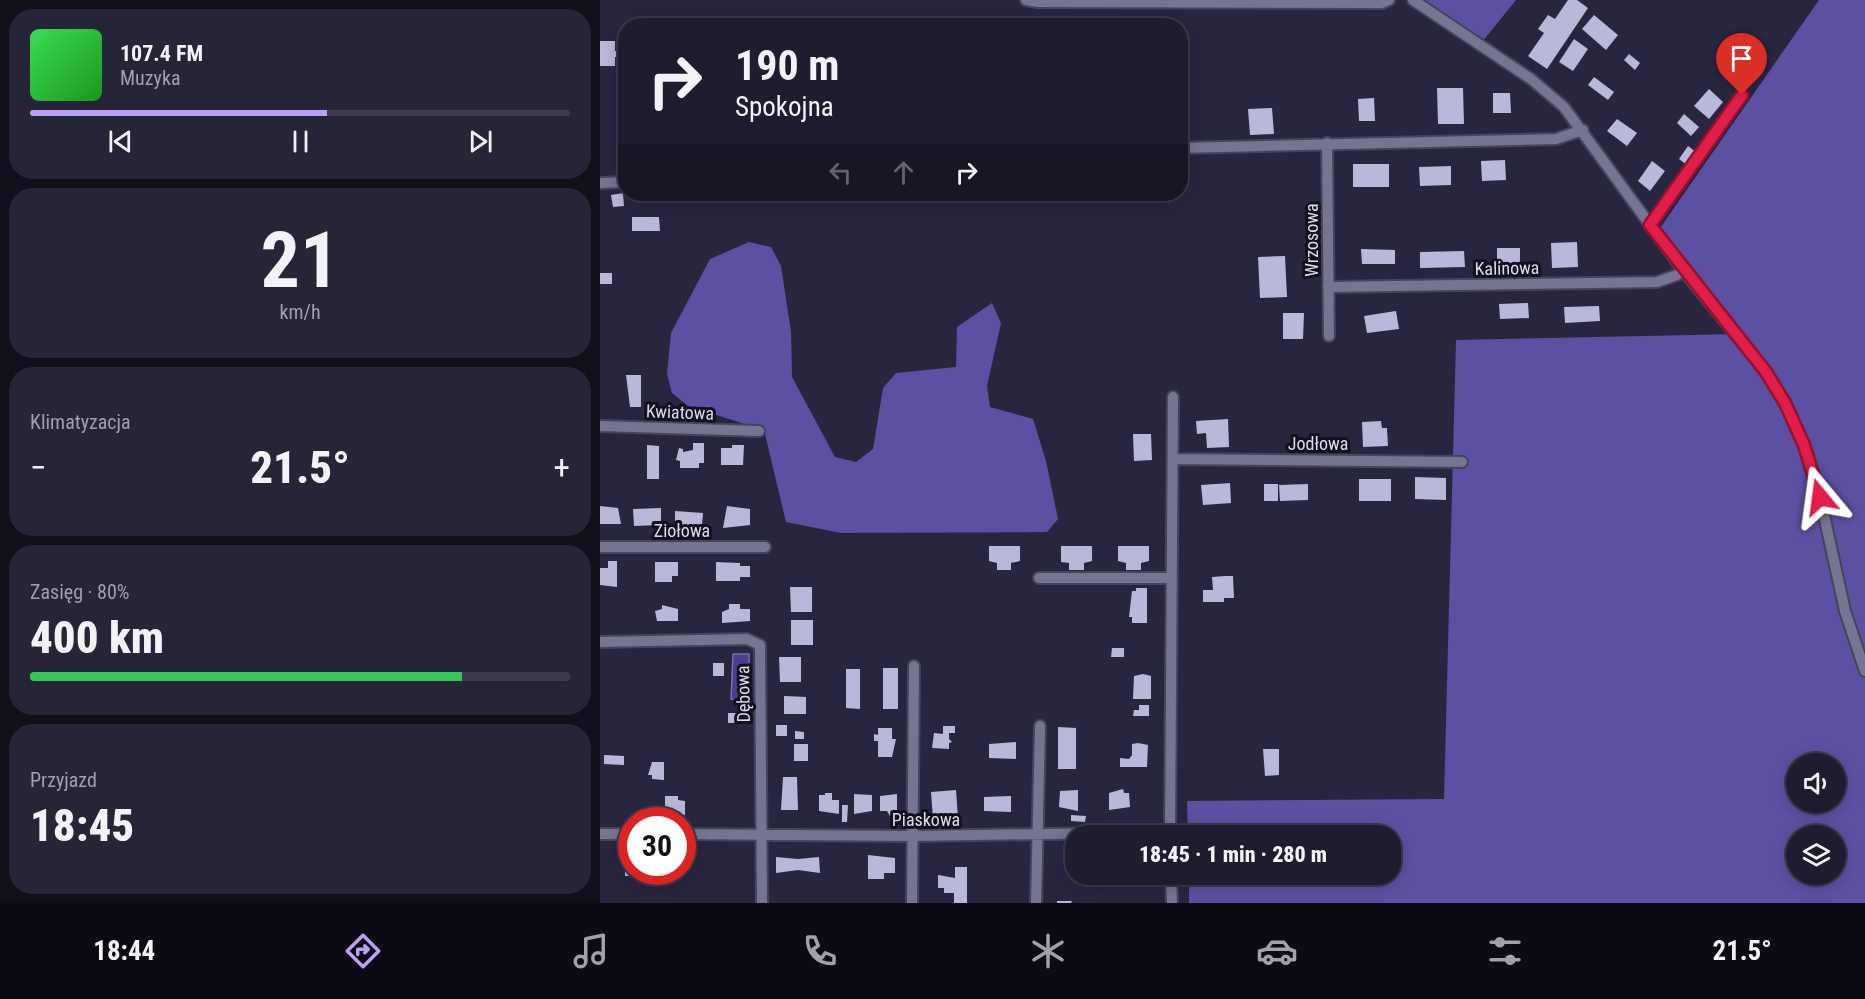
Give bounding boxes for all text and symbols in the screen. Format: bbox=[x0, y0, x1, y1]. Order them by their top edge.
pin bbox=[1716, 33, 1767, 95]
text: 107.4 FM bbox=[120, 41, 203, 66]
text: 190 m bbox=[735, 41, 840, 90]
icon: right bbox=[636, 42, 714, 120]
icon: arrive bbox=[1725, 42, 1758, 75]
text: Muzyka bbox=[120, 66, 180, 90]
text: Spokojna bbox=[735, 91, 834, 123]
icon: previous bbox=[104, 125, 137, 158]
icon: pause bbox=[284, 125, 317, 158]
icon: next bbox=[464, 125, 497, 158]
icon: left bbox=[824, 156, 857, 189]
icon: ahead bbox=[887, 156, 920, 189]
icon: right bbox=[950, 156, 983, 189]
street label: Wrzosowa bbox=[1301, 203, 1322, 277]
text: 21 bbox=[261, 215, 339, 306]
street label: Kalinowa bbox=[1474, 257, 1540, 279]
text: km/h bbox=[279, 300, 321, 324]
street label: Kwiatowa bbox=[646, 400, 714, 424]
text: Klimatyzacja bbox=[30, 410, 131, 434]
street label: Jodłowa bbox=[1288, 433, 1348, 454]
text: 21.5° bbox=[250, 441, 350, 494]
text: − bbox=[30, 448, 47, 487]
text: + bbox=[554, 448, 570, 487]
position arrow bbox=[1788, 465, 1852, 529]
street label: Ziołowa bbox=[654, 520, 710, 541]
text: Zasięg · 80% bbox=[30, 580, 129, 604]
text: 400 km bbox=[30, 611, 164, 664]
street label: Dębowa bbox=[732, 665, 754, 723]
map controls bbox=[1786, 753, 1846, 885]
button: sound bbox=[1786, 753, 1846, 813]
text: Przyjazd bbox=[30, 768, 97, 792]
text: 18:45 bbox=[30, 799, 134, 852]
speed limit sign: 30 bbox=[618, 807, 696, 885]
street label: Piaskowa bbox=[892, 809, 960, 830]
button: layers bbox=[1786, 825, 1846, 885]
text: 18:45 · 1 min · 280 m bbox=[1139, 842, 1327, 867]
icon: directions bbox=[342, 930, 384, 972]
icon: music bbox=[570, 930, 612, 972]
icon: phone bbox=[799, 930, 841, 972]
icon: climate bbox=[1027, 930, 1069, 972]
icon: car bbox=[1256, 930, 1298, 972]
icon: filters bbox=[1484, 930, 1526, 972]
text: 18:44 bbox=[93, 935, 155, 967]
text: 21.5° bbox=[1712, 935, 1772, 967]

